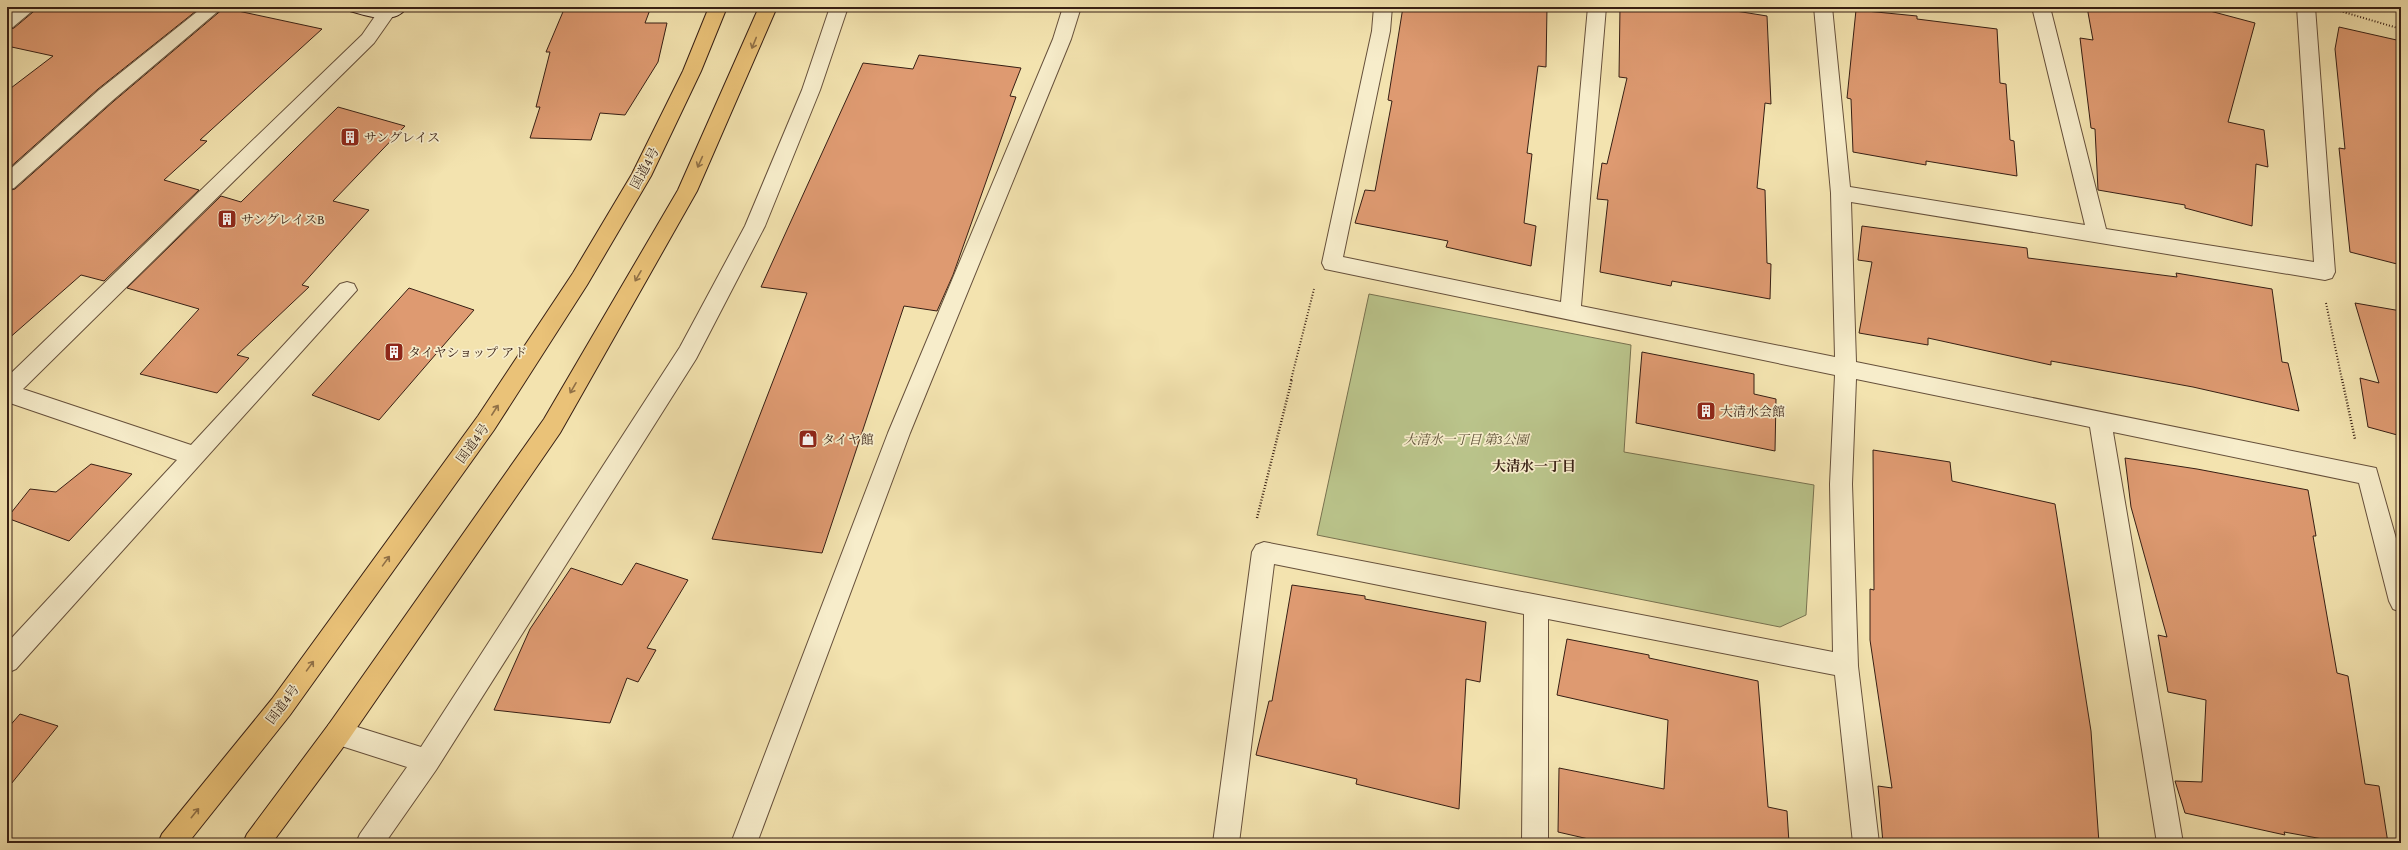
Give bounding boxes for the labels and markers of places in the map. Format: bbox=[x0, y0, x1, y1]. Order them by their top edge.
building icon: サングレイス bbox=[339, 126, 361, 148]
place label: サングレイス bbox=[364, 128, 440, 147]
building icon: サングレイスB bbox=[216, 208, 238, 230]
place label: サングレイスB bbox=[241, 210, 325, 229]
building icon: タイヤショップ アド bbox=[383, 341, 405, 363]
place label: タイヤショップ アド bbox=[408, 343, 527, 362]
building icon: 大清水会館 bbox=[1695, 400, 1717, 422]
place label: 大清水会館 bbox=[1720, 402, 1785, 421]
shop icon: タイヤ館 bbox=[797, 428, 819, 450]
place label: タイヤ館 bbox=[822, 430, 874, 449]

